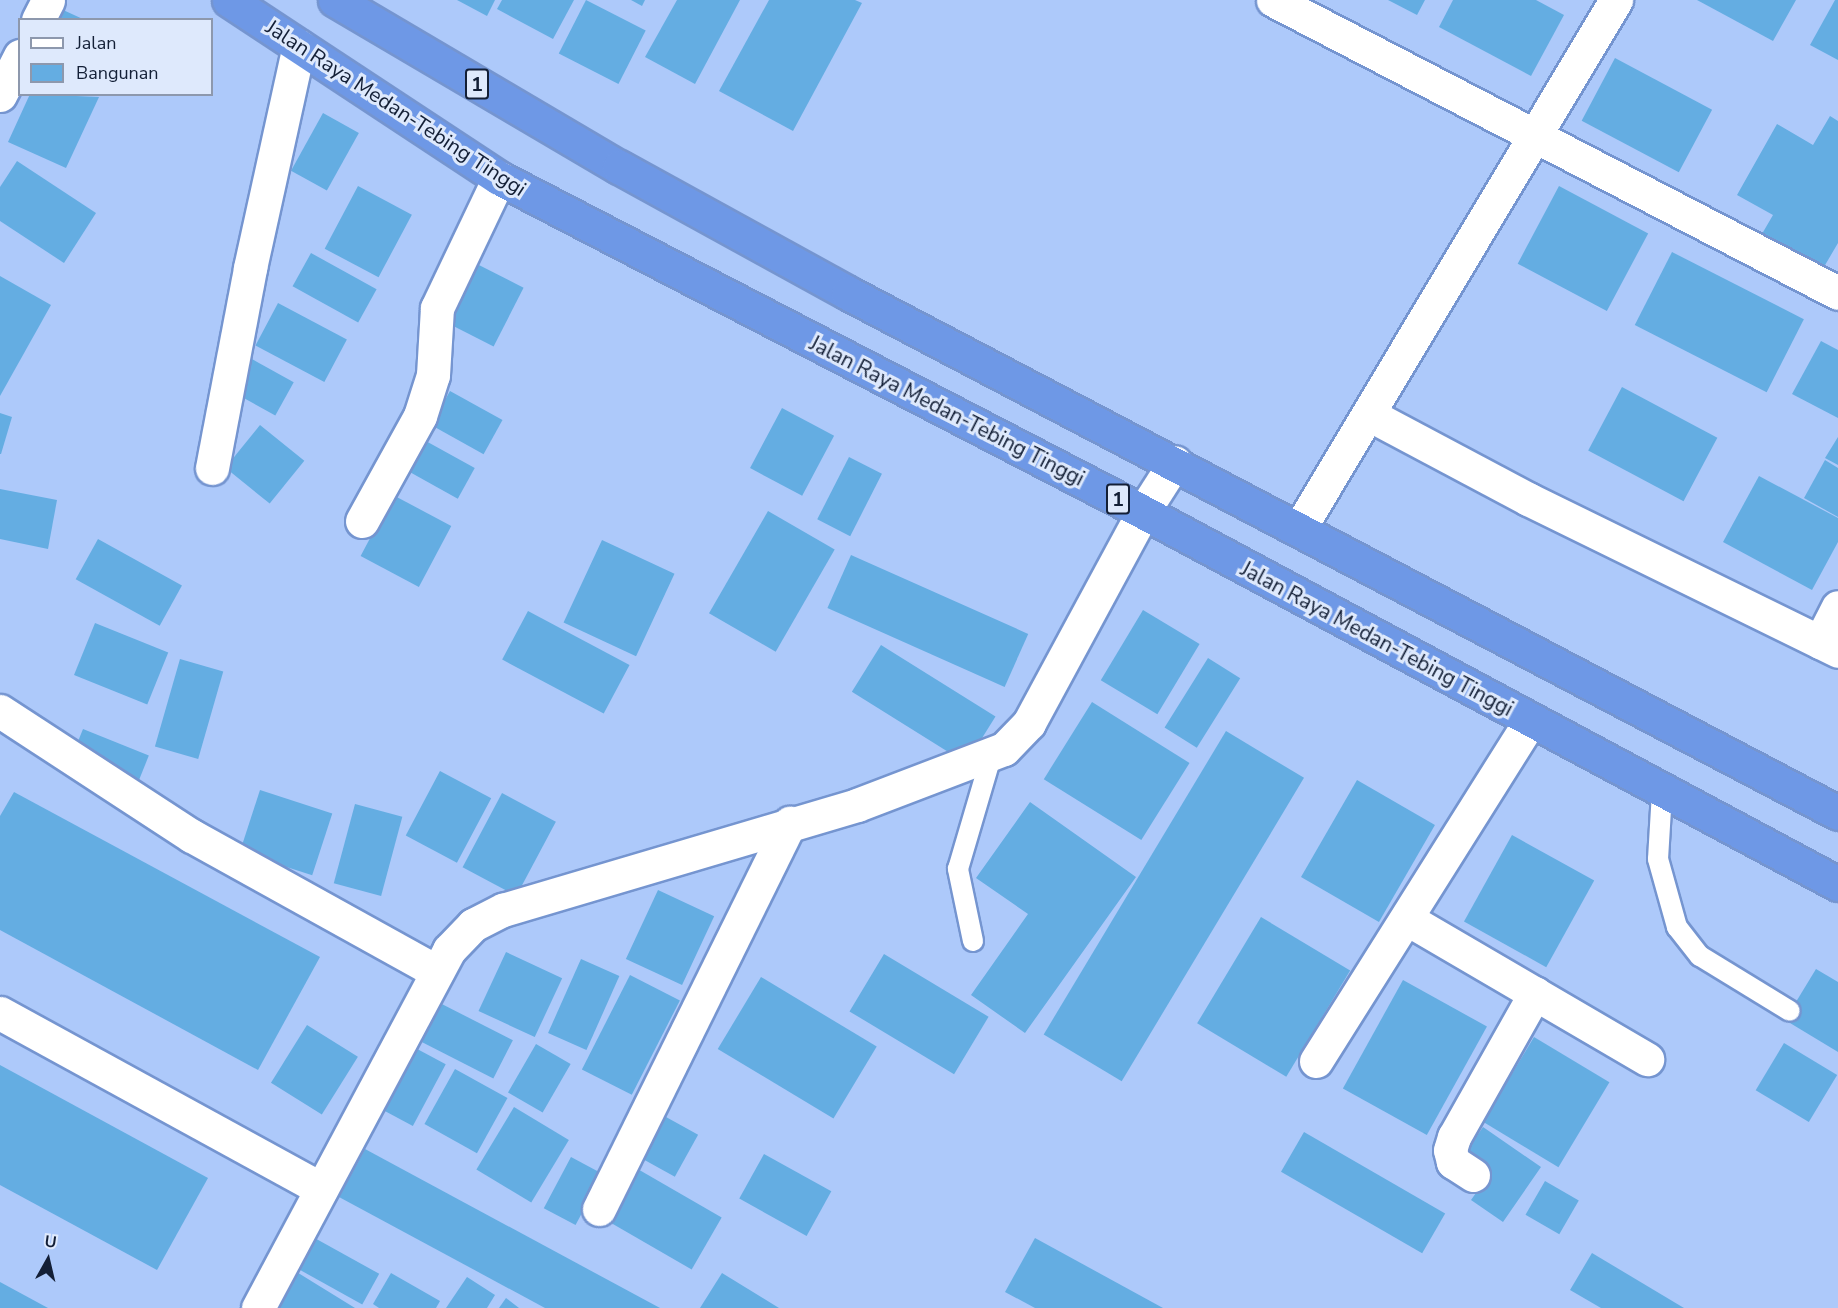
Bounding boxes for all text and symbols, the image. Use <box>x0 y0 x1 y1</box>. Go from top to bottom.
street label: Jalan Raya Medan-Tebing Tinggi <box>261 14 531 202</box>
legend <box>18 18 213 96</box>
text: Jalan <box>76 31 116 55</box>
text: Bangunan <box>76 61 159 85</box>
road number: 1 <box>465 67 489 101</box>
street label: Jalan Raya Medan-Tebing Tinggi <box>805 331 1089 491</box>
road number: 1 <box>1106 482 1130 516</box>
street label: Jalan Raya Medan-Tebing Tinggi <box>1236 556 1518 722</box>
north arrow <box>18 1230 78 1290</box>
text: U <box>43 1230 58 1254</box>

